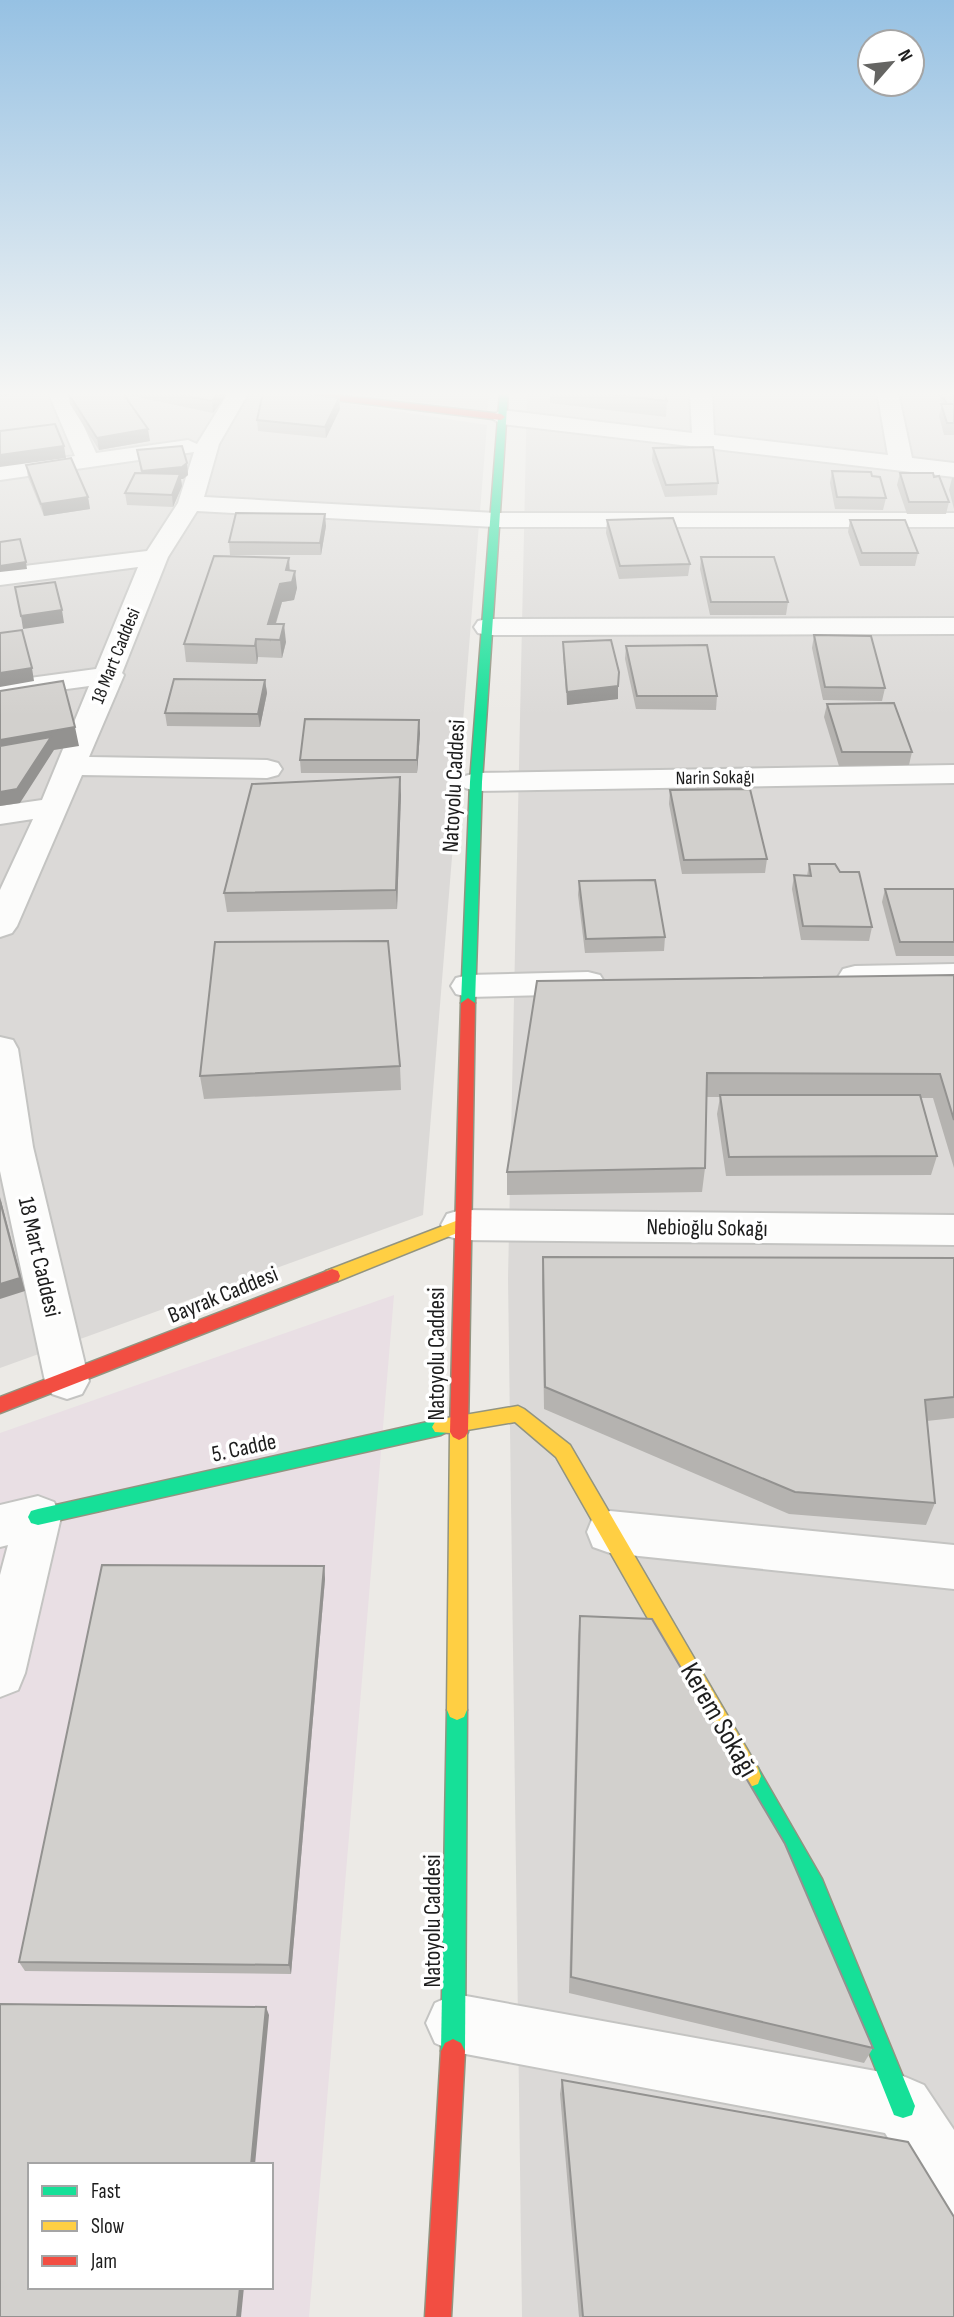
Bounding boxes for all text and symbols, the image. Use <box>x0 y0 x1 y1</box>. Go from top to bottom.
north arrow <box>856 28 926 98</box>
text: N <box>892 46 917 66</box>
street label: 18 Mart Caddesi <box>86 605 146 707</box>
street label: Natoyolu Caddesi <box>437 719 471 853</box>
street label: Narin Sokağı <box>675 766 755 790</box>
street label: 18 Mart Caddesi <box>12 1194 66 1320</box>
street label: Nebioğlu Sokağı <box>646 1213 768 1243</box>
street label: Bayrak Caddesi <box>164 1260 282 1330</box>
street label: Natoyolu Caddesi <box>423 1287 451 1421</box>
street label: 5. Cadde <box>209 1428 279 1468</box>
street label: Kerem Sokağı <box>673 1657 765 1783</box>
street label: Natoyolu Caddesi <box>419 1854 447 1988</box>
legend <box>28 2163 273 2289</box>
text: Fast <box>91 2179 121 2204</box>
text: Slow <box>91 2214 125 2239</box>
text: Jam <box>90 2249 117 2274</box>

